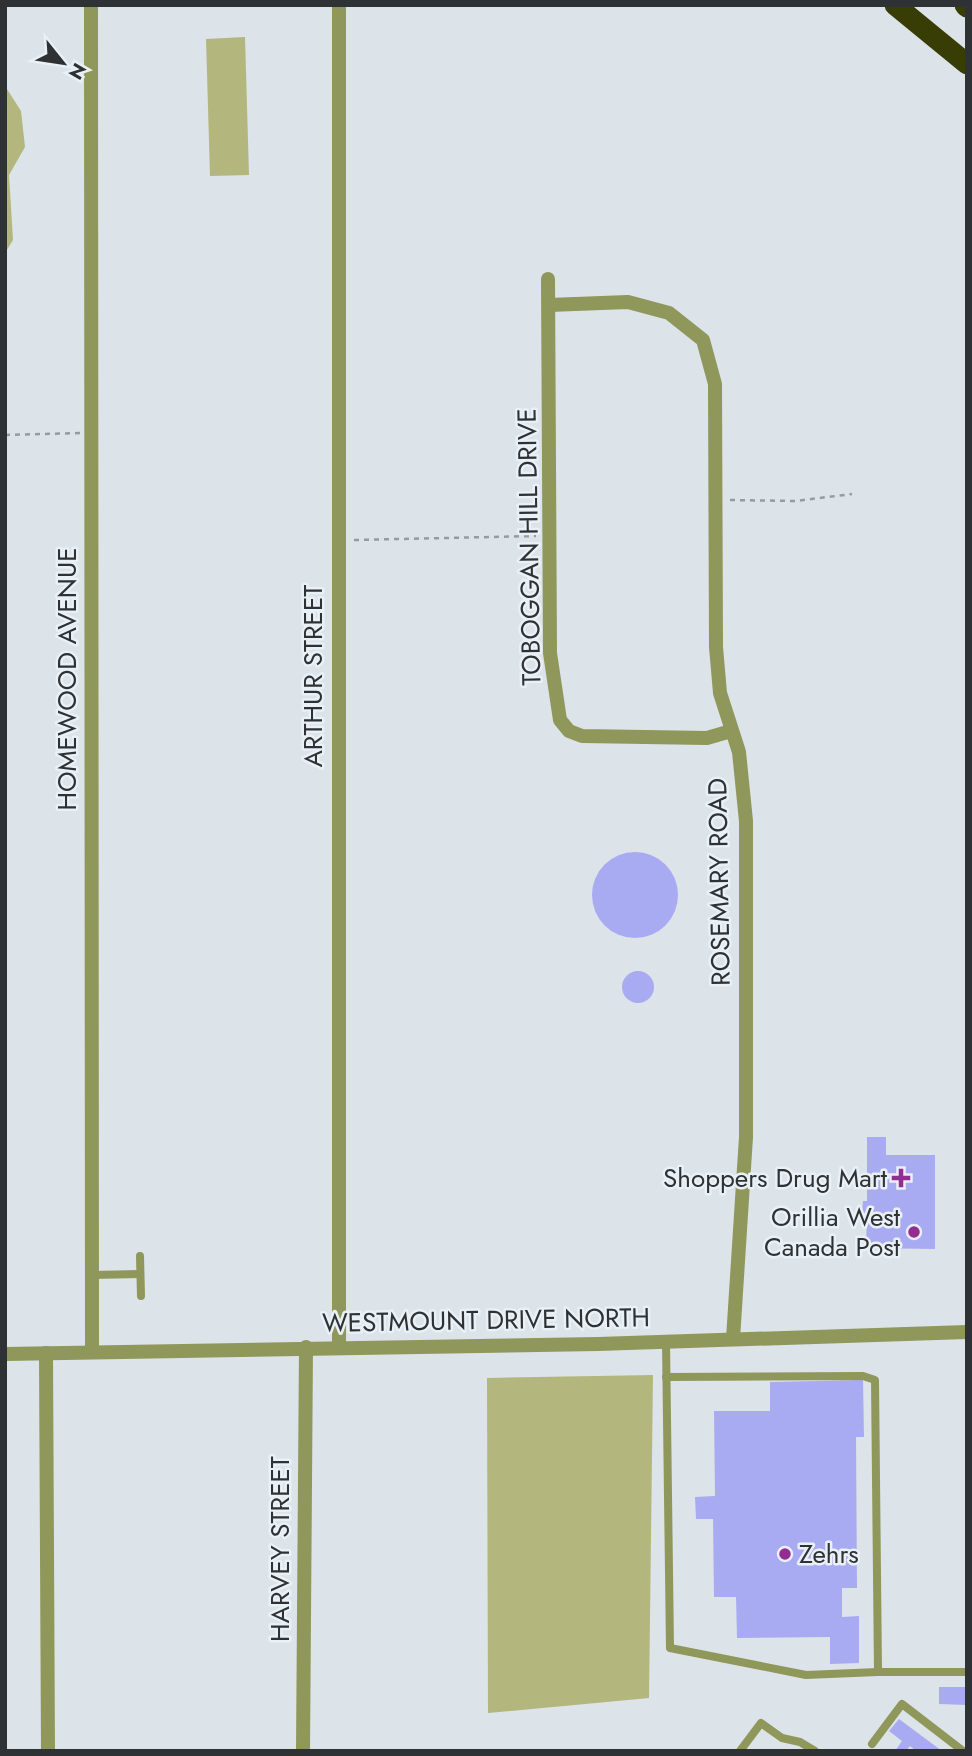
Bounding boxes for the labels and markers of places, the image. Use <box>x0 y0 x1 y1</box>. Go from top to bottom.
place label: Shoppers Drug Mart <box>663 1159 888 1197</box>
marker: Shoppers Drug Mart <box>893 1170 909 1186</box>
place label: Orillia West Canada Post <box>764 1198 901 1266</box>
marker: Orillia West Canada Post <box>906 1224 922 1240</box>
place label: Zehrs <box>799 1535 859 1573</box>
marker: Zehrs <box>777 1546 793 1562</box>

